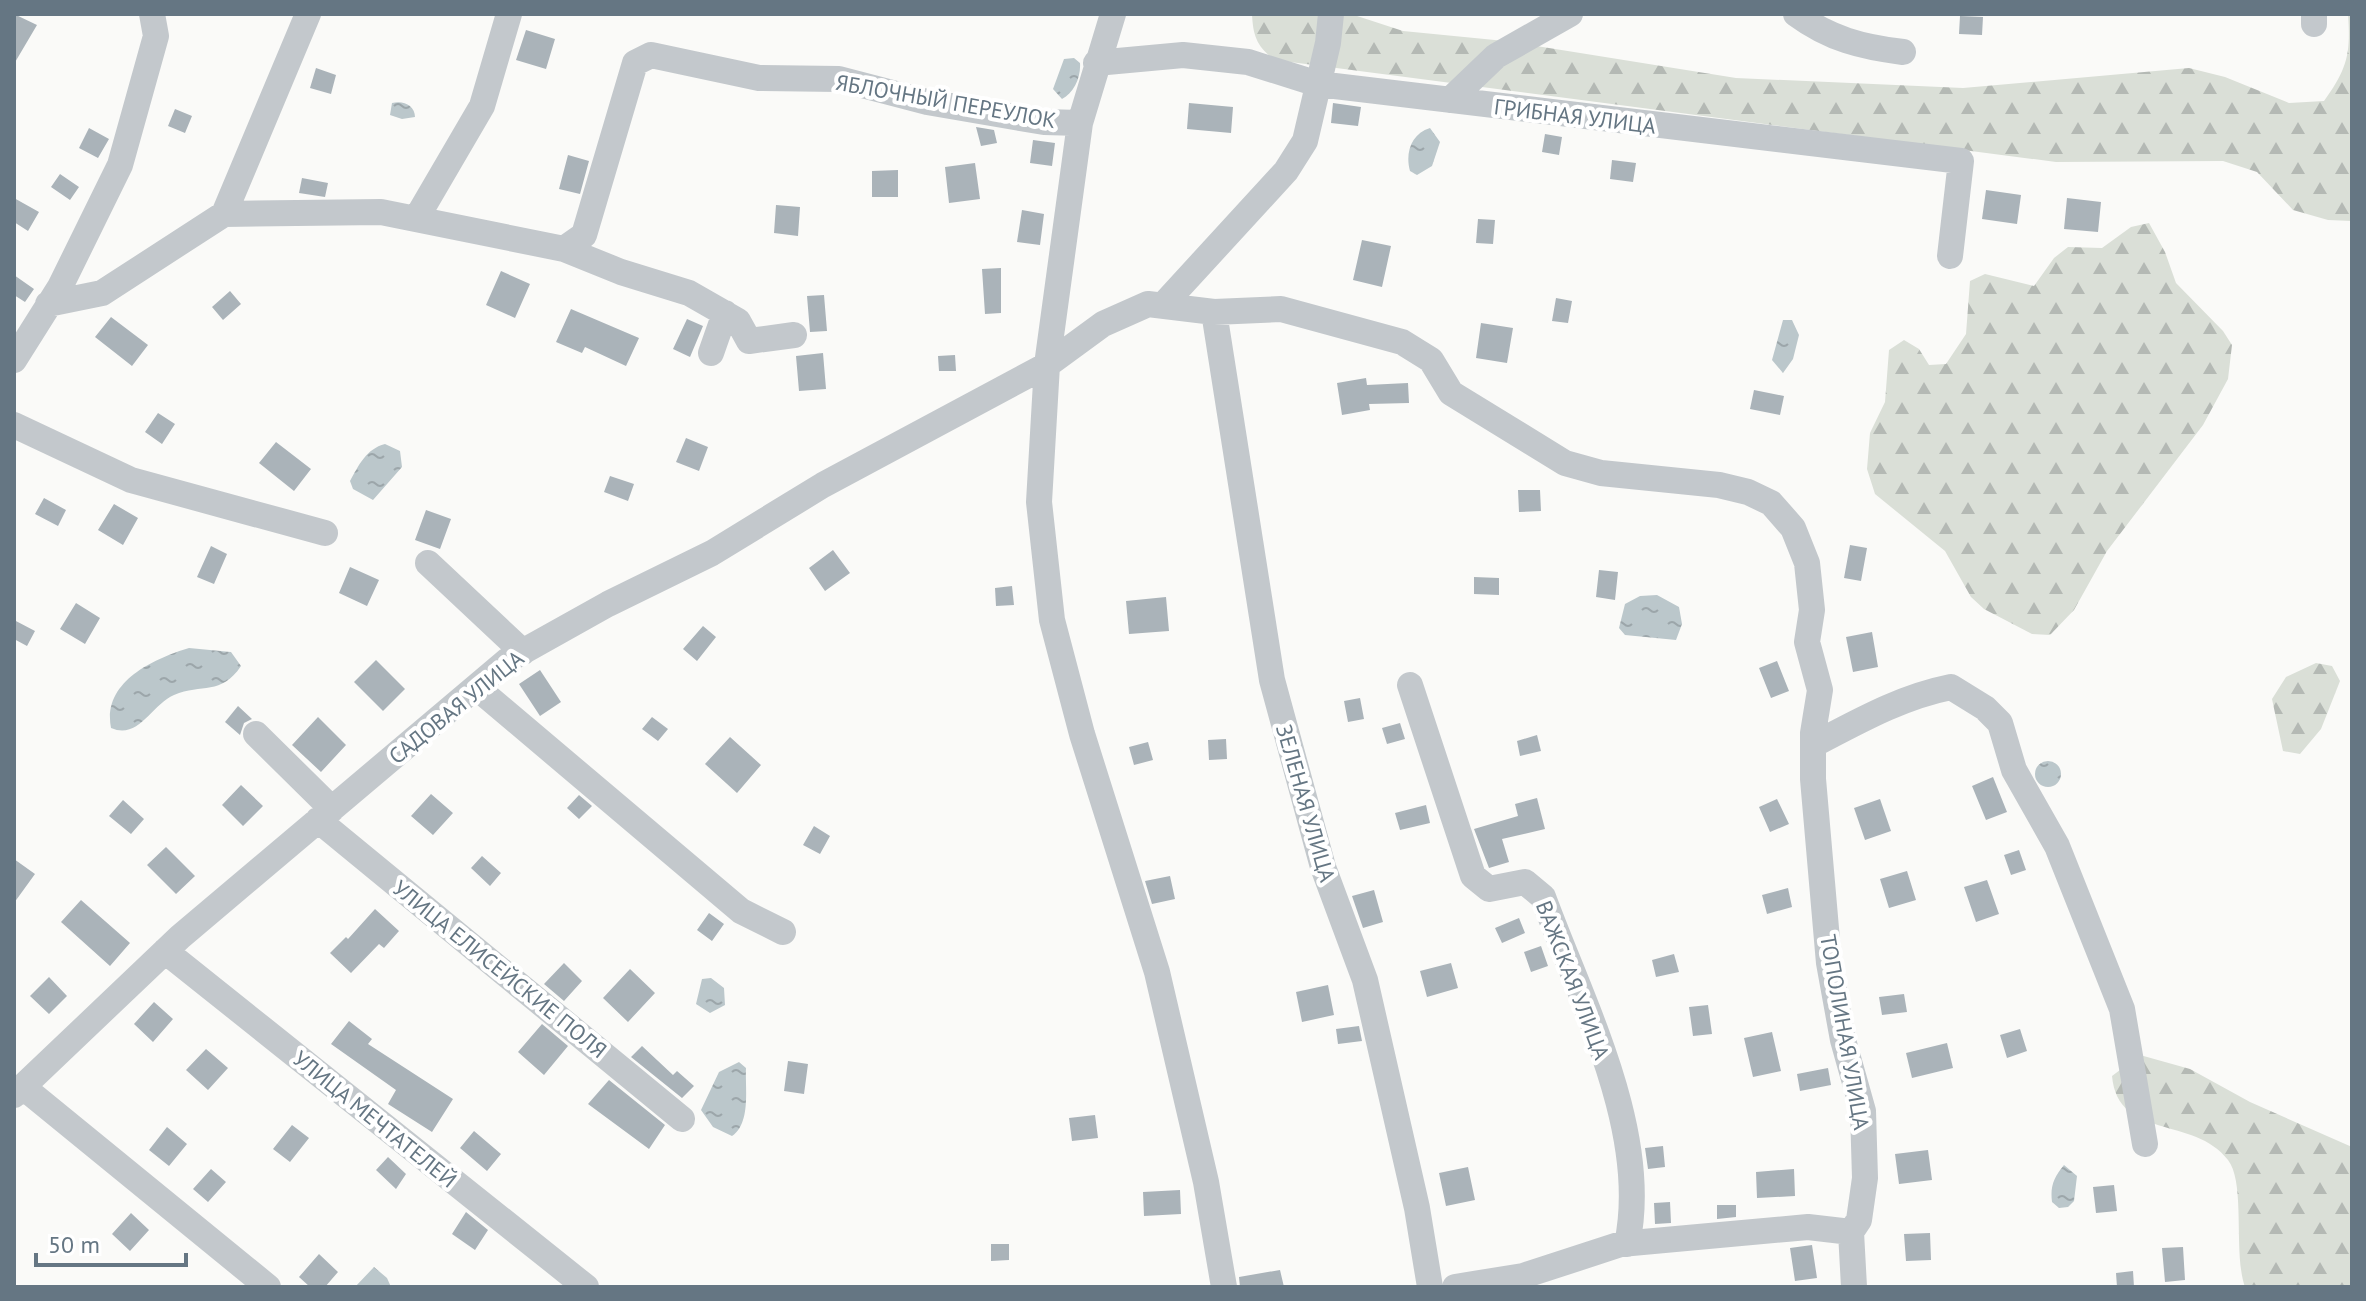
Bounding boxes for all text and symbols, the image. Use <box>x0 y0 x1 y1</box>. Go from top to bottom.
street label: ЯБЛОЧНЫЙ ПЕРЕУЛОК <box>834 68 1058 134</box>
street label: ГРИБНАЯ УЛИЦА <box>1493 92 1658 140</box>
street label: САДОВАЯ УЛИЦА <box>383 644 529 770</box>
street label: ЗЕЛЕНАЯ УЛИЦА <box>1270 721 1342 885</box>
street label: УЛИЦА ЕЛИСЕЙСКИЕ ПОЛЯ <box>387 874 613 1064</box>
street label: ВАЖСКАЯ УЛИЦА <box>1530 897 1616 1063</box>
street label: ТОПОЛИНАЯ УЛИЦА <box>1814 932 1876 1132</box>
street label: УЛИЦА МЕЧТАТЕЛЕЙ <box>288 1044 462 1194</box>
scale bar <box>36 1217 186 1267</box>
text: 50 m <box>48 1229 100 1260</box>

